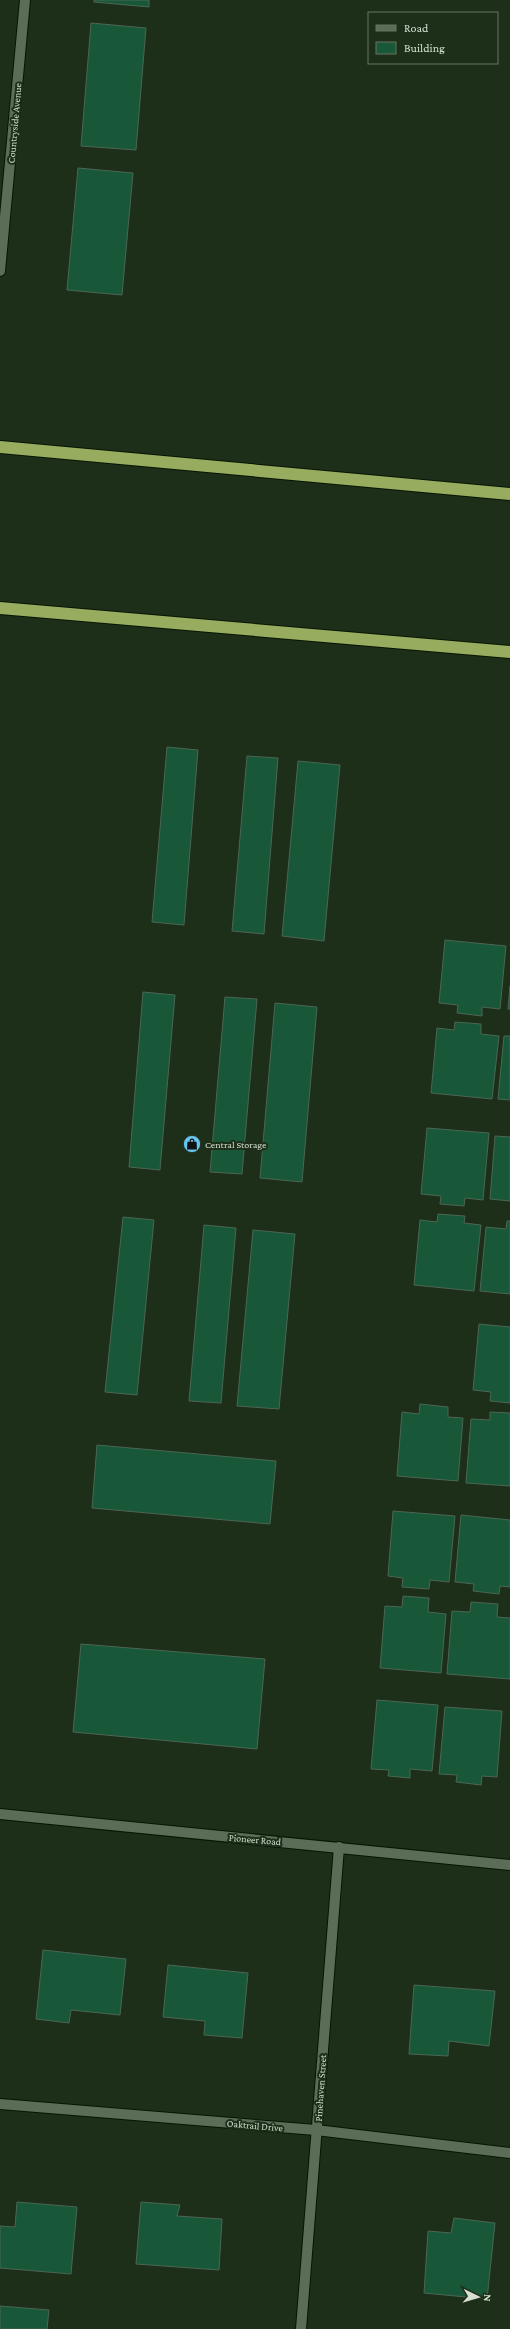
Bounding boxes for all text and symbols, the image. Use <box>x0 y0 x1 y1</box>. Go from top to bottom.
legend <box>368 12 498 64</box>
text: Road <box>404 21 429 35</box>
text: Building <box>404 41 445 55</box>
street label: Countryside Avenue <box>6 82 24 164</box>
shop icon: Central Storage <box>182 1134 202 1154</box>
place label: Central Storage <box>205 1139 267 1150</box>
street label: Pioneer Road <box>228 1832 282 1847</box>
street label: Pinehaven Street <box>313 2054 328 2122</box>
street label: Oaktrail Drive <box>226 2118 284 2133</box>
north arrow <box>458 2277 498 2317</box>
text: N <box>482 2294 494 2303</box>

